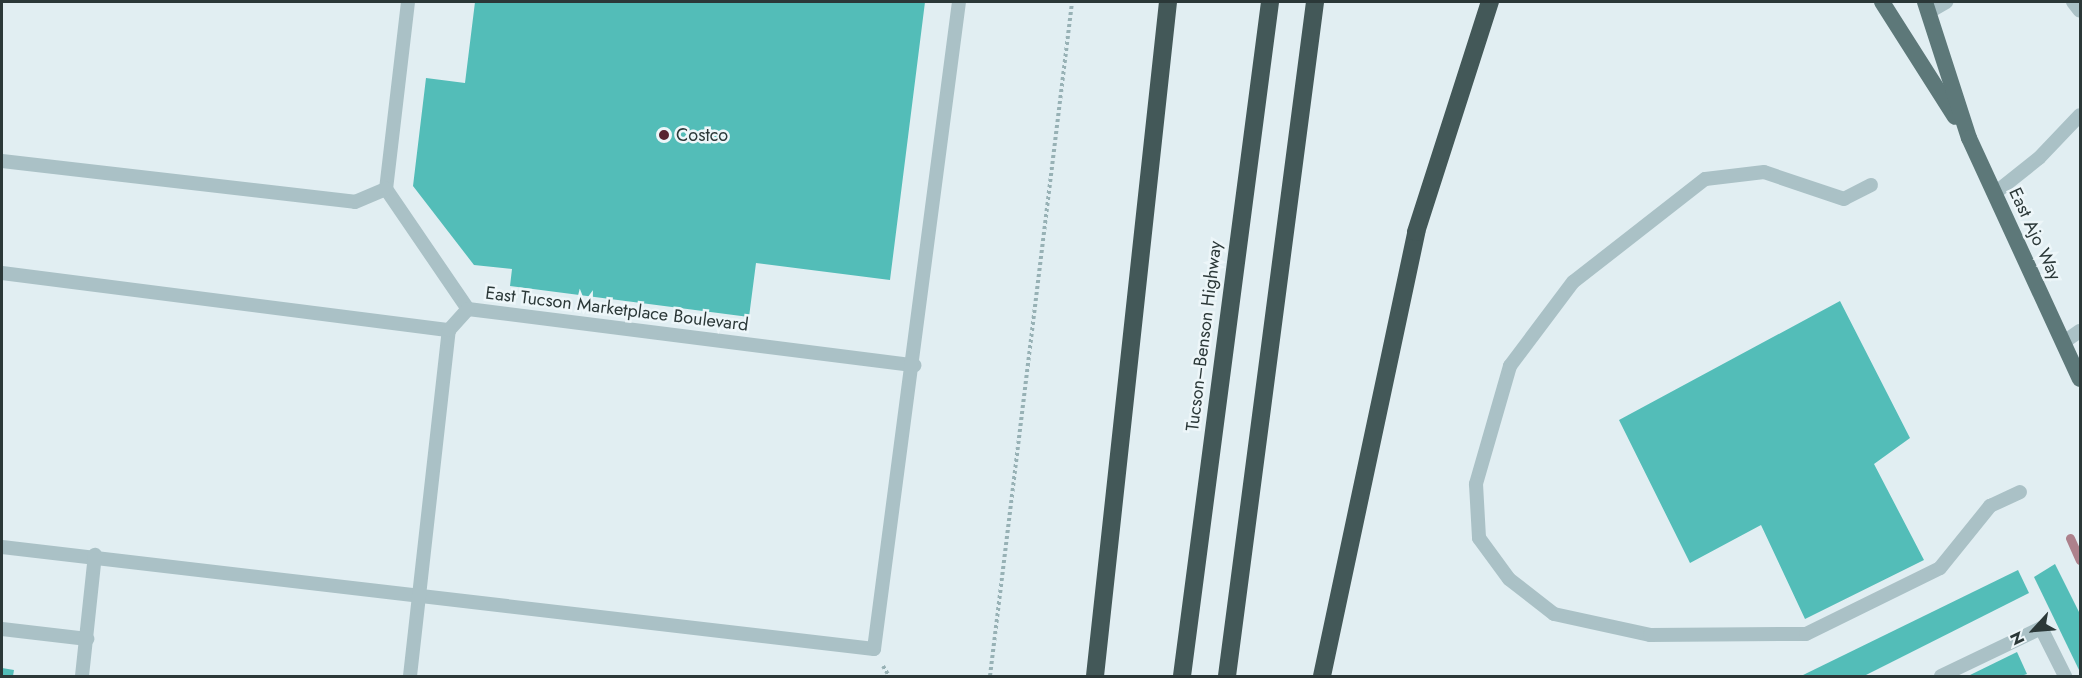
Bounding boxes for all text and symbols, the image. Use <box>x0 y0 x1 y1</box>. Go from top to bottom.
place label: Costco <box>676 124 728 146</box>
marker: Costco <box>657 128 671 142</box>
street label: East Ajo Way <box>2004 184 2066 284</box>
street label: Tucson–Benson Highway <box>1182 240 1226 432</box>
street label: East Tucson Marketplace Boulevard <box>484 282 750 336</box>
north arrow <box>2004 600 2064 660</box>
text: N <box>2004 627 2030 649</box>

